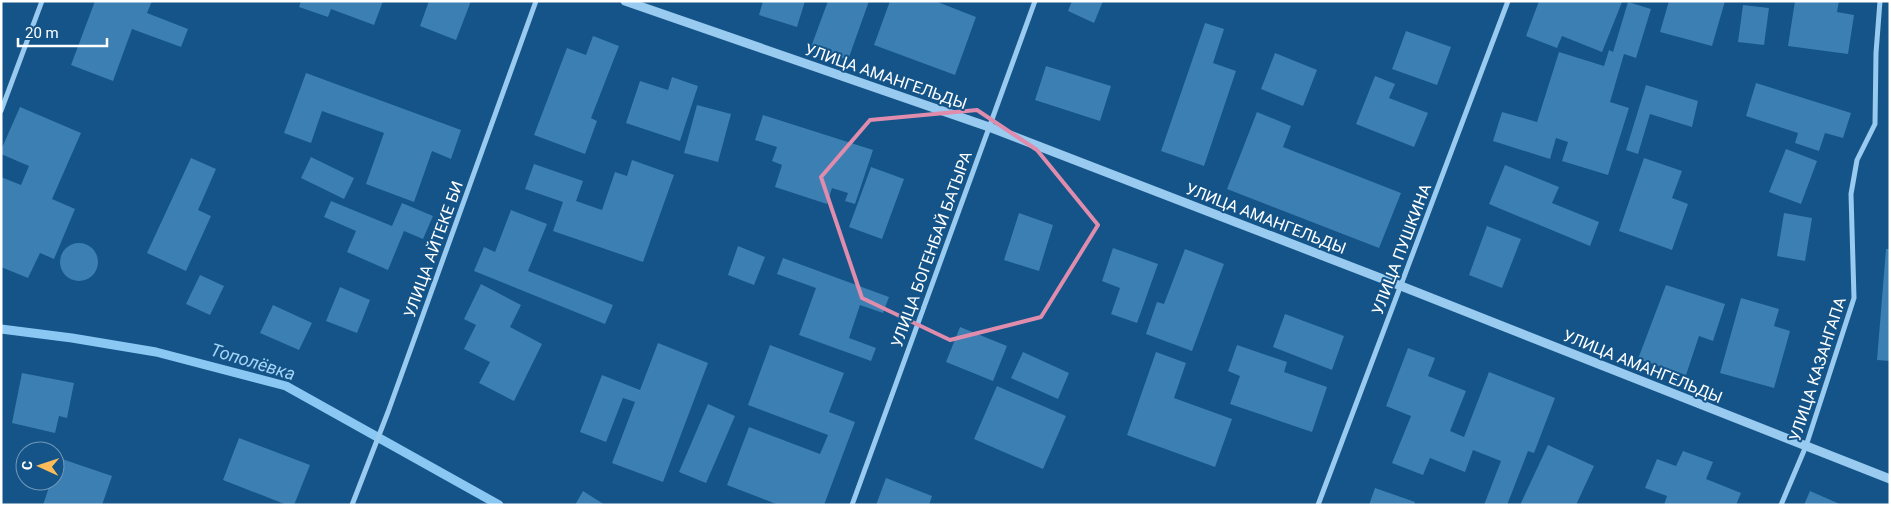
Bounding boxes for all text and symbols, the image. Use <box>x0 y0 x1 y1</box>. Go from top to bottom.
scale bar <box>18 15 106 47</box>
text: 20 m <box>25 24 59 42</box>
street label: УЛИЦА АМАНГЕЛЬДЫ <box>802 40 969 113</box>
street label: УЛИЦА БОГЕНБАЙ БАТЫРА <box>887 148 976 350</box>
street label: УЛИЦА АЙТЕКЕ БИ <box>400 178 467 320</box>
street label: УЛИЦА АМАНГЕЛЬДЫ <box>1183 179 1349 258</box>
street label: УЛИЦА ПУШКИНА <box>1368 180 1435 317</box>
street label: УЛИЦА КАЗАНГАПА <box>1785 294 1850 444</box>
street label: УЛИЦА АМАНГЕЛЬДЫ <box>1560 326 1725 407</box>
water label: Тополёвка <box>208 339 298 384</box>
north arrow <box>15 441 65 491</box>
text: С <box>19 460 35 470</box>

